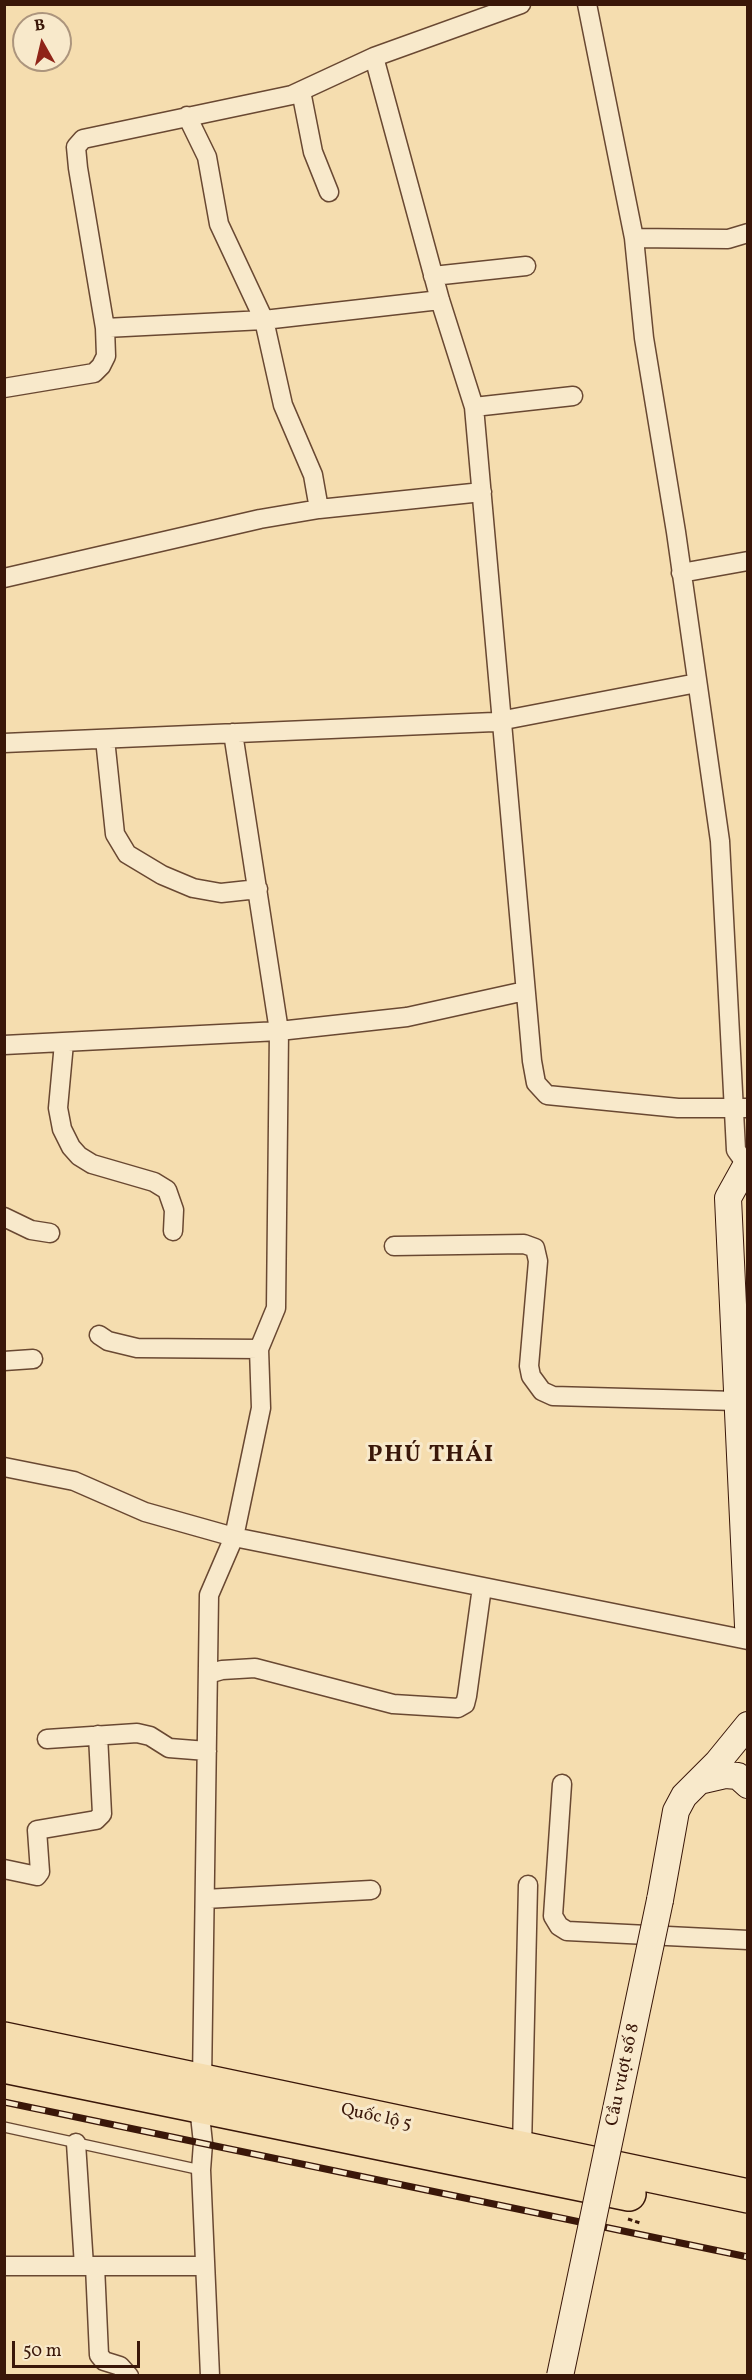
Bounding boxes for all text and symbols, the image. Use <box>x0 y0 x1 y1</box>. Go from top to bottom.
north arrow <box>12 12 72 72</box>
text: B <box>33 15 47 38</box>
district label: PHÚ THÁI <box>367 1443 495 1471</box>
street label: Cầu vượt số 8 <box>603 2022 645 2128</box>
street label: Quốc lộ 5 <box>339 2100 413 2136</box>
scale bar <box>15 2329 142 2367</box>
text: 50 m <box>23 2339 62 2364</box>

